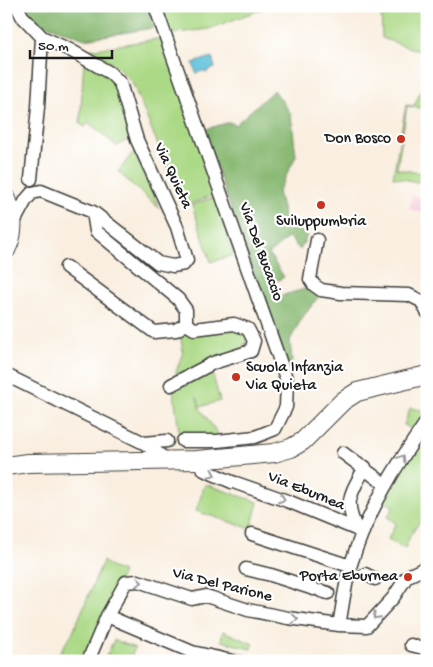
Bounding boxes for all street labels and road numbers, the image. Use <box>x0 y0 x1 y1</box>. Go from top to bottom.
street label: Via Quieta <box>148 139 196 213</box>
street label: Via Del Bucaccio <box>233 199 287 304</box>
street label: Via Eburnea <box>264 468 348 516</box>
street label: Via Del Parione <box>169 564 275 608</box>

